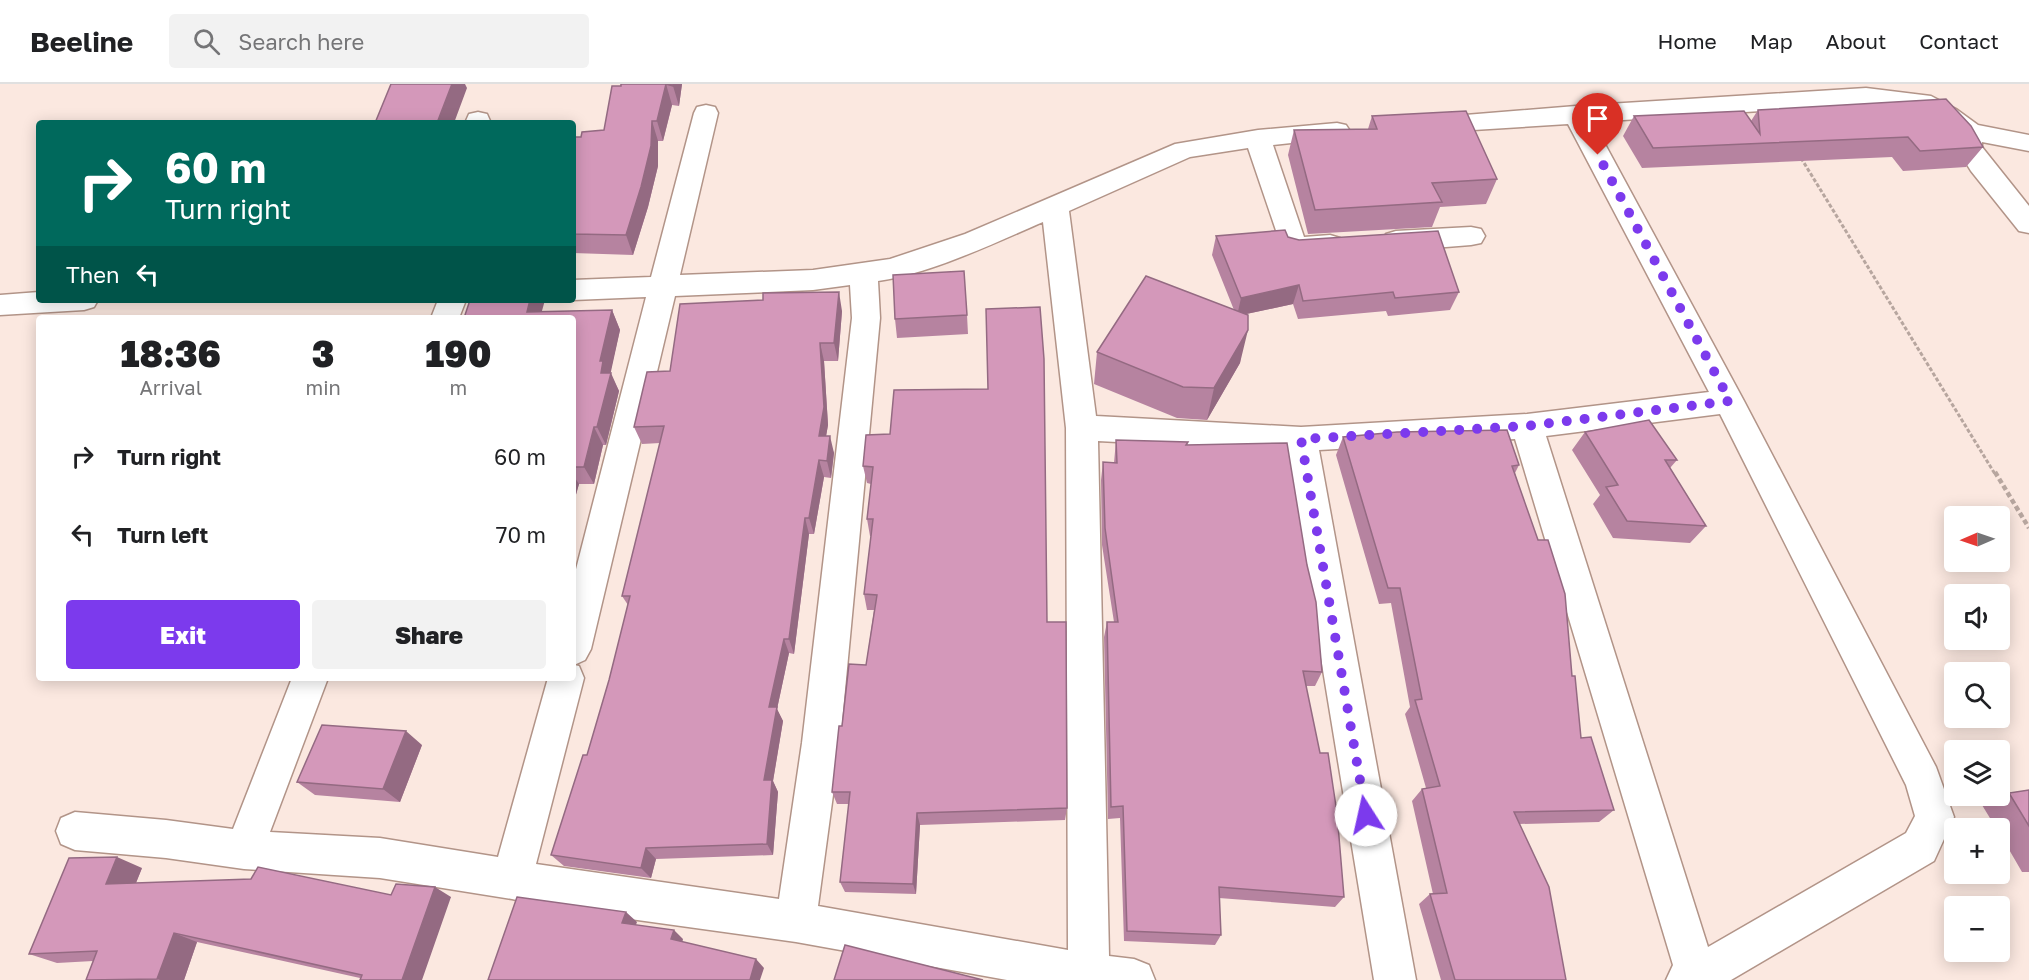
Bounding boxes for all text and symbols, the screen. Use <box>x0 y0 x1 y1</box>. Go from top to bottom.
search box <box>169 14 589 68</box>
text: Beeline <box>30 25 133 58</box>
icon: search <box>190 25 223 58</box>
text: Search here <box>238 28 364 55</box>
text: Home <box>1657 28 1717 54</box>
text: Map <box>1750 28 1793 54</box>
text: About <box>1826 28 1886 54</box>
text: Contact <box>1919 28 1999 54</box>
pin <box>1572 93 1623 155</box>
icon: arrive <box>1581 102 1614 135</box>
text: 60 m <box>165 142 266 192</box>
icon: right <box>66 144 144 222</box>
text: Turn right <box>165 193 291 225</box>
icon: left <box>131 258 164 291</box>
text: Then <box>66 261 119 288</box>
text: 18:36 <box>120 332 221 375</box>
text: 3 <box>312 332 335 375</box>
text: 190 <box>425 332 492 375</box>
text: Arrival <box>139 375 202 399</box>
text: min <box>306 375 341 399</box>
text: m <box>450 375 467 399</box>
icon: right <box>66 440 99 473</box>
text: Turn right <box>117 443 221 470</box>
text: 60 m <box>494 443 546 470</box>
north arrow <box>1944 506 2010 572</box>
map controls <box>1944 506 2010 962</box>
icon: left <box>66 518 99 551</box>
text: Turn left <box>117 521 208 548</box>
text: 70 m <box>496 521 546 548</box>
button: sound <box>1944 584 2010 650</box>
button: Exit <box>66 600 300 669</box>
button: Share <box>312 600 546 669</box>
button: search <box>1944 662 2010 728</box>
button: layers <box>1944 740 2010 806</box>
position arrow <box>1334 783 1398 847</box>
button: + <box>1944 818 2010 884</box>
button: − <box>1944 896 2010 962</box>

